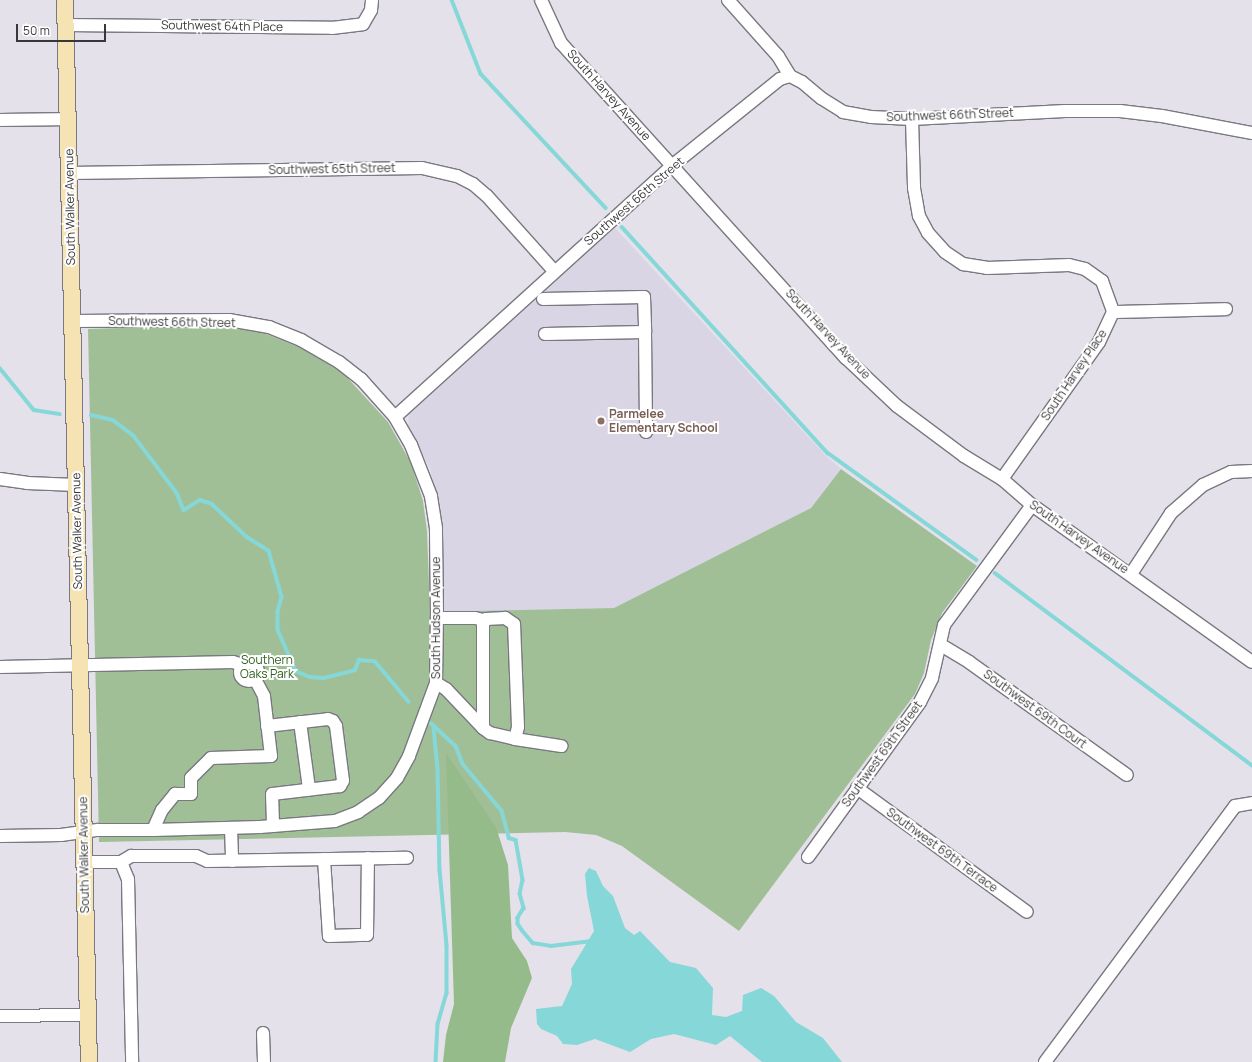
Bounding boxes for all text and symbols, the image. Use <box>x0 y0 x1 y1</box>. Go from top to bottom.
scale bar <box>18 16 108 42</box>
street label: Southwest 64th Place <box>161 18 283 34</box>
text: 50 m <box>23 22 50 39</box>
street label: South Harvey Avenue <box>564 46 654 144</box>
street label: Southwest 66th Street <box>886 106 1014 124</box>
street label: South Walker Avenue <box>62 149 78 265</box>
street label: Southwest 66th Street <box>581 154 687 248</box>
street label: Southwest 65th Street <box>268 161 396 177</box>
street label: South Harvey Avenue <box>783 286 873 382</box>
street label: Southwest 66th Street <box>108 314 236 330</box>
street label: South Harvey Place <box>1038 327 1110 423</box>
place label: Parmelee Elementary School <box>609 407 718 435</box>
marker: Parmelee Elementary School <box>596 416 606 426</box>
street label: South Walker Avenue <box>69 473 85 589</box>
street label: South Harvey Avenue <box>1027 497 1131 577</box>
street label: South Hudson Avenue <box>429 557 443 679</box>
park label: Southern Oaks Park <box>240 653 294 681</box>
street label: Southwest 69th Court <box>981 667 1089 751</box>
street label: Southwest 69th Street <box>839 698 925 810</box>
street label: South Walker Avenue <box>76 797 92 913</box>
street label: Southwest 69th Terrace <box>884 805 1000 895</box>

